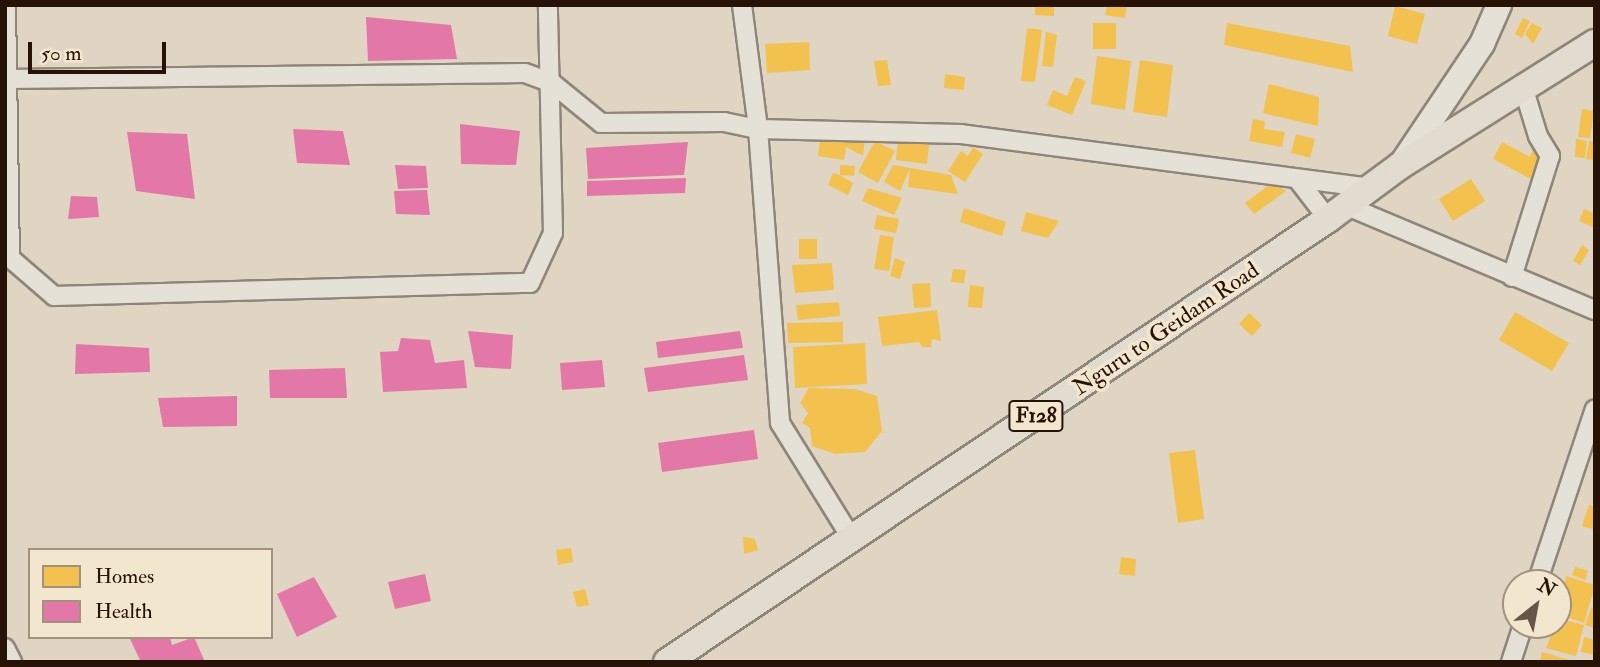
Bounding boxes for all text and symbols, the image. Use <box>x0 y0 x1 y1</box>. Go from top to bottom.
scale bar <box>32 28 170 72</box>
text: 50 m <box>41 40 82 67</box>
street label: Nguru to Geidam Road <box>1068 256 1264 402</box>
road number: F128 <box>1008 398 1064 434</box>
legend <box>28 548 273 639</box>
text: Homes <box>95 563 154 590</box>
north arrow <box>1502 569 1572 639</box>
text: N <box>1533 573 1560 602</box>
text: Health <box>95 598 152 625</box>

